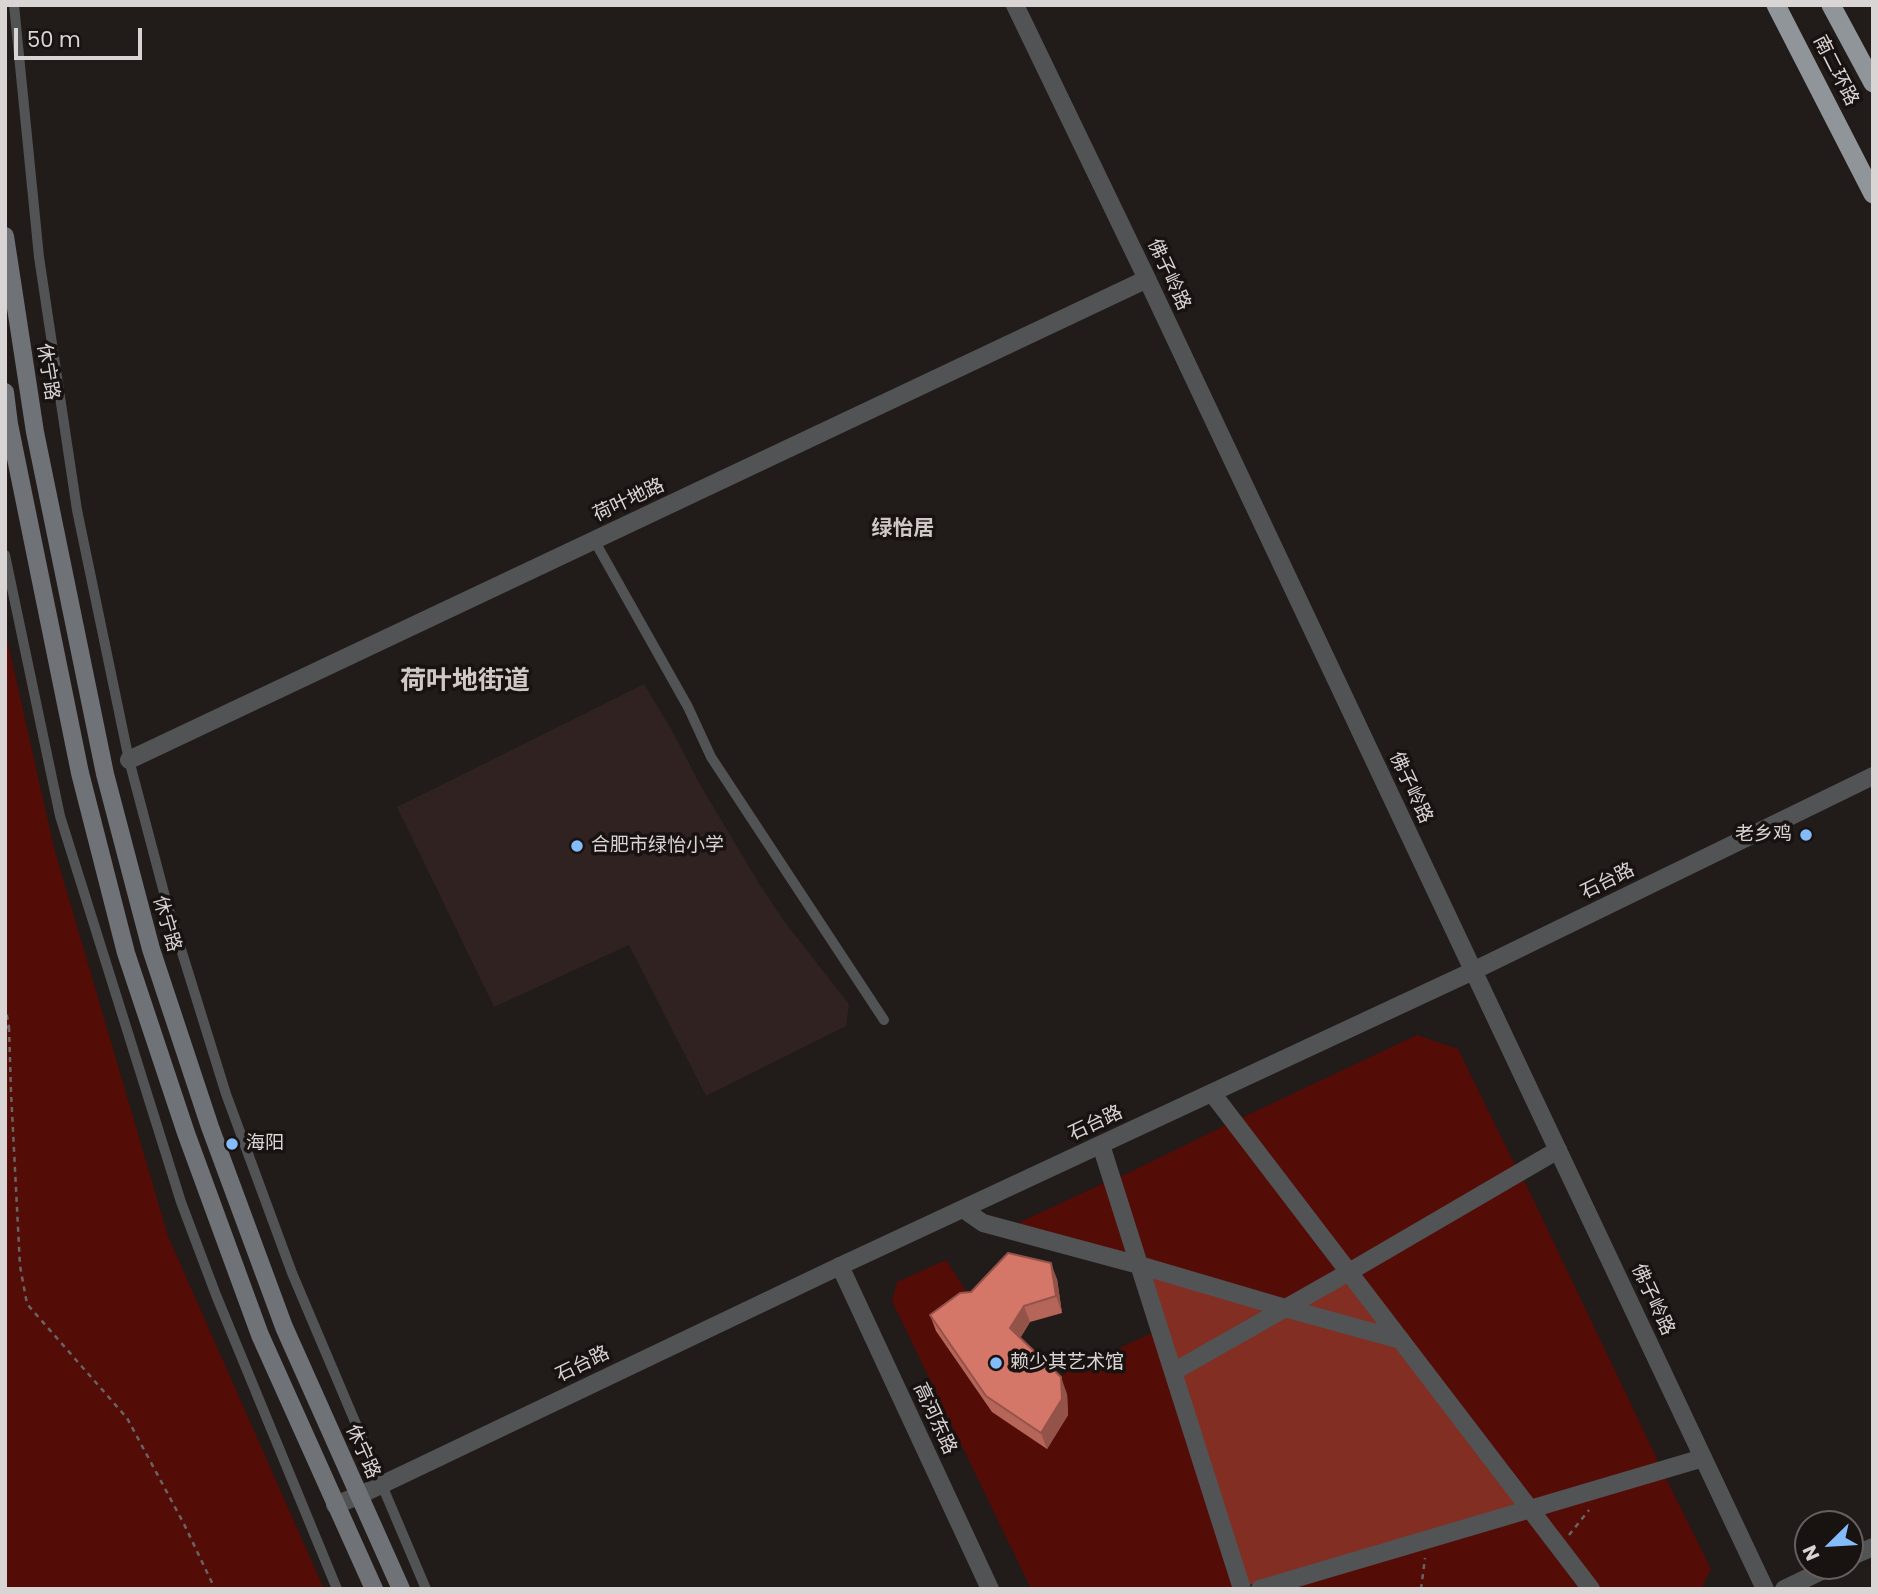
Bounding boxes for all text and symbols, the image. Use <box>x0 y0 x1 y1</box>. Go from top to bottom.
scale bar <box>18 14 145 58</box>
text: 50 m <box>27 25 81 54</box>
street label: 南二环路 <box>1808 32 1862 110</box>
street label: 佛子岭路 <box>1142 236 1194 314</box>
street label: 休宁路 <box>31 342 63 402</box>
street label: 荷叶地路 <box>590 475 668 527</box>
district label: 绿怡居 <box>872 517 934 543</box>
district label: 荷叶地街道 <box>400 666 530 698</box>
street label: 佛子岭路 <box>1384 749 1436 827</box>
place label: 老乡鸡 <box>1735 824 1792 846</box>
marker: 老乡鸡 <box>1798 827 1814 843</box>
place label: 合肥市绿怡小学 <box>591 835 724 857</box>
marker: 合肥市绿怡小学 <box>569 838 585 854</box>
street label: 石台路 <box>1577 859 1639 905</box>
street label: 休宁路 <box>147 893 185 955</box>
street label: 石台路 <box>1065 1102 1127 1146</box>
place label: 海阳 <box>246 1133 284 1155</box>
marker: 海阳 <box>224 1136 240 1152</box>
street label: 佛子岭路 <box>1626 1261 1678 1339</box>
street label: 石台路 <box>552 1342 614 1388</box>
place label: 赖少其艺术馆 <box>1010 1352 1124 1374</box>
marker: 赖少其艺术馆 <box>988 1355 1004 1371</box>
street label: 高河东路 <box>908 1380 960 1458</box>
street label: 休宁路 <box>340 1421 384 1483</box>
north arrow <box>1794 1510 1864 1580</box>
text: N <box>1796 1541 1826 1565</box>

